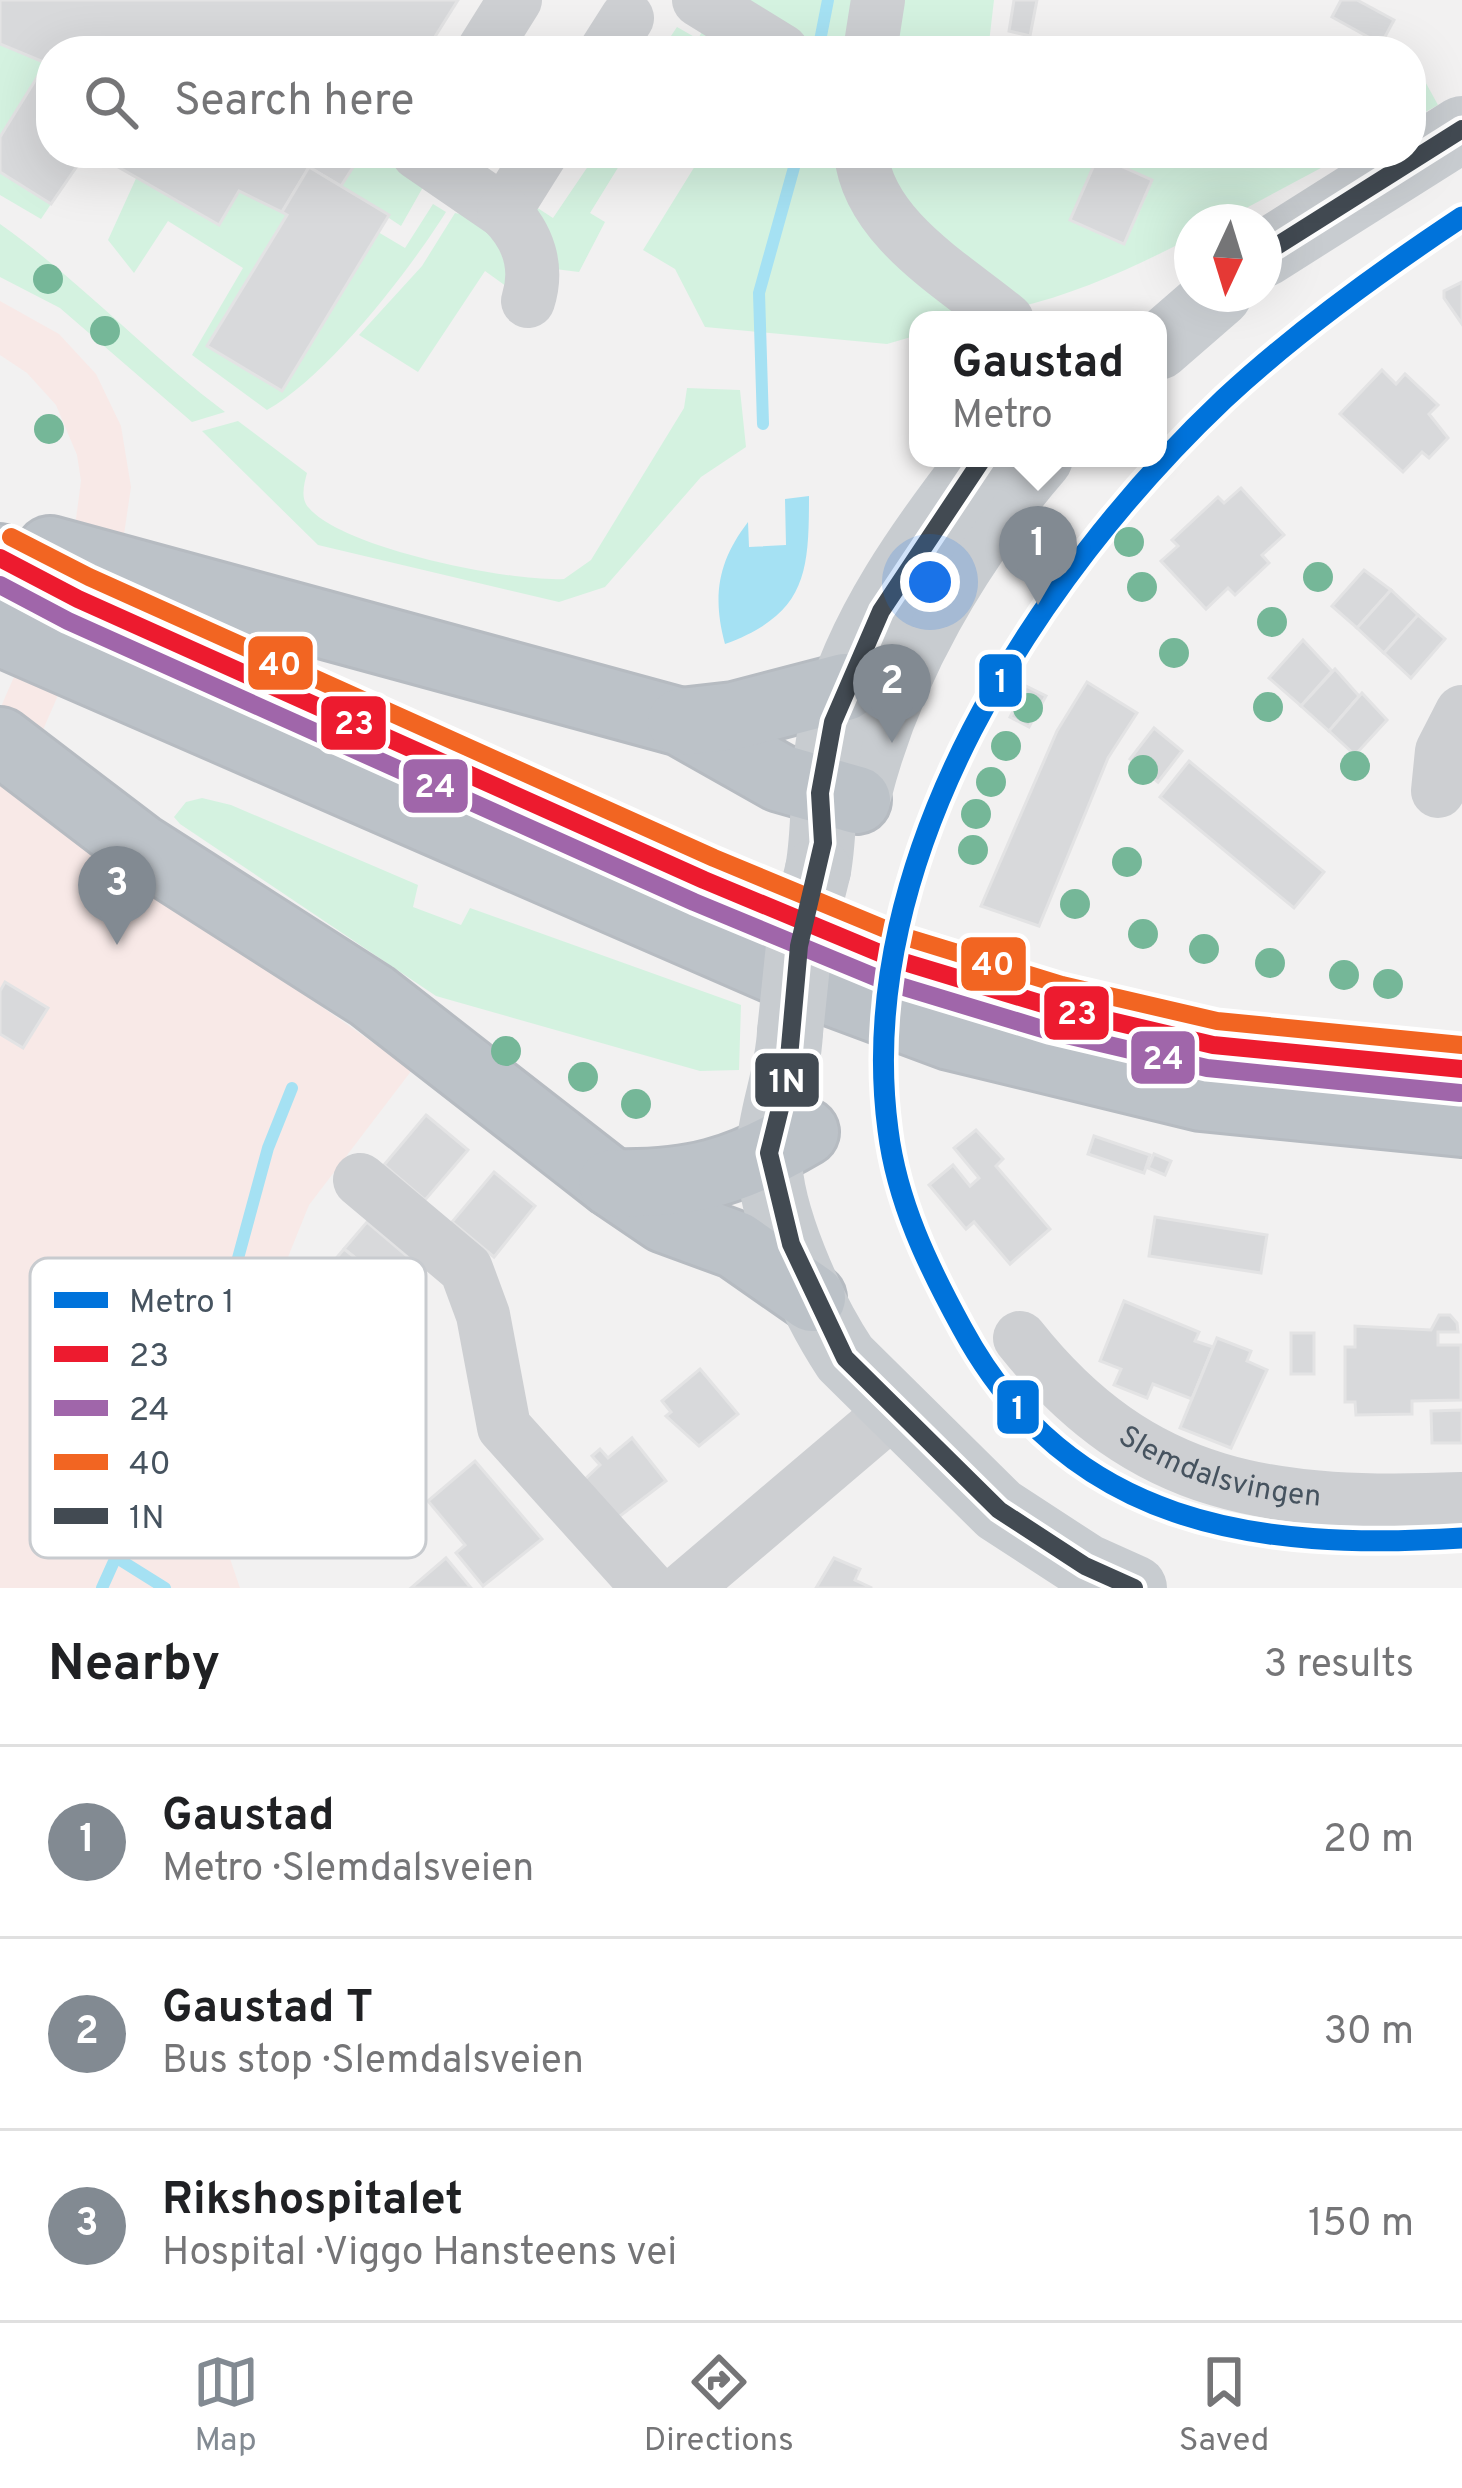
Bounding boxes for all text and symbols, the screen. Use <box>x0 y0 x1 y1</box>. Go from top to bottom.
search box <box>36 36 1426 168</box>
icon: search <box>78 69 144 135</box>
text: Search here <box>174 74 414 131</box>
north arrow <box>1174 204 1282 312</box>
popup <box>909 311 1167 467</box>
text: Gaustad <box>952 336 1124 393</box>
text: Metro <box>952 393 1053 442</box>
pin: 1 <box>999 506 1077 605</box>
your location <box>900 552 960 612</box>
line badge: 40 <box>246 634 315 692</box>
pin: 2 <box>853 644 931 743</box>
text: 40 <box>259 646 301 688</box>
line badge: 1 <box>977 652 1024 709</box>
text: 1 <box>994 663 1008 705</box>
line badge: 23 <box>319 694 388 752</box>
text: 23 <box>334 705 374 747</box>
line badge: 24 <box>401 757 470 815</box>
text: 24 <box>414 768 456 810</box>
pin: 3 <box>78 846 156 945</box>
line badge: 40 <box>959 935 1028 993</box>
text: 40 <box>972 946 1014 988</box>
line badge: 23 <box>1042 984 1111 1042</box>
text: 23 <box>1057 995 1097 1037</box>
line badge: 24 <box>1129 1029 1197 1086</box>
text: 24 <box>1142 1040 1184 1082</box>
line badge: 1N <box>753 1051 821 1109</box>
text: 1N <box>769 1063 805 1105</box>
legend <box>30 1258 426 1558</box>
text: Metro 1 <box>129 1283 235 1325</box>
text: 23 <box>129 1337 169 1379</box>
line badge: 1 <box>995 1378 1041 1436</box>
text: 1 <box>1011 1390 1025 1432</box>
text: 24 <box>129 1391 169 1433</box>
street label: Slemdalsvingen <box>1111 1418 1323 1516</box>
text: 40 <box>129 1445 171 1487</box>
text: 1N <box>129 1499 165 1541</box>
text: Nearby <box>48 1634 220 1699</box>
text: 3 results <box>1264 1642 1414 1691</box>
text: Gaustad <box>162 1789 335 1846</box>
text: 1 <box>79 1817 95 1866</box>
text: 20 m <box>1323 1817 1414 1866</box>
text: Metro · Slemdalsveien <box>162 1846 534 1895</box>
text: Gaustad T <box>162 1981 373 2038</box>
text: 2 <box>75 2009 99 2058</box>
text: 30 m <box>1324 2009 1414 2058</box>
text: Bus stop · Slemdalsveien <box>162 2038 584 2087</box>
text: Rikshospitalet <box>162 2173 463 2230</box>
text: 3 <box>75 2201 99 2250</box>
text: 150 m <box>1308 2201 1414 2250</box>
text: Hospital · Viggo Hansteens vei <box>162 2230 677 2279</box>
tab: Map <box>193 2349 259 2463</box>
tab: Directions <box>644 2349 794 2463</box>
tab: Saved <box>1179 2349 1269 2463</box>

